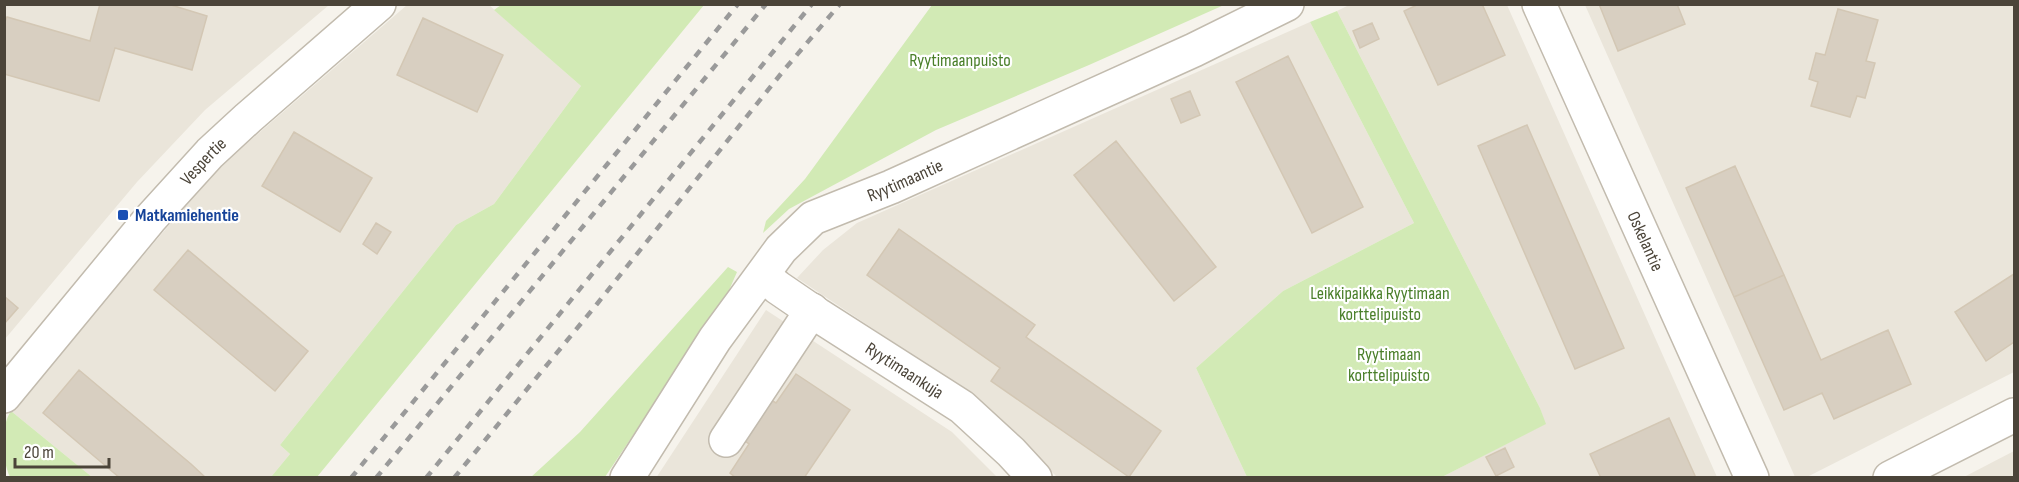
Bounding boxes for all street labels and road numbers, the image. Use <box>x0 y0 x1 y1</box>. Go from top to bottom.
street label: Vespertie <box>176 133 230 189</box>
street label: Ryytimaantie <box>864 155 946 206</box>
street label: Oskelantie <box>1623 208 1668 274</box>
street label: Ryytimaankuja <box>861 338 948 403</box>

